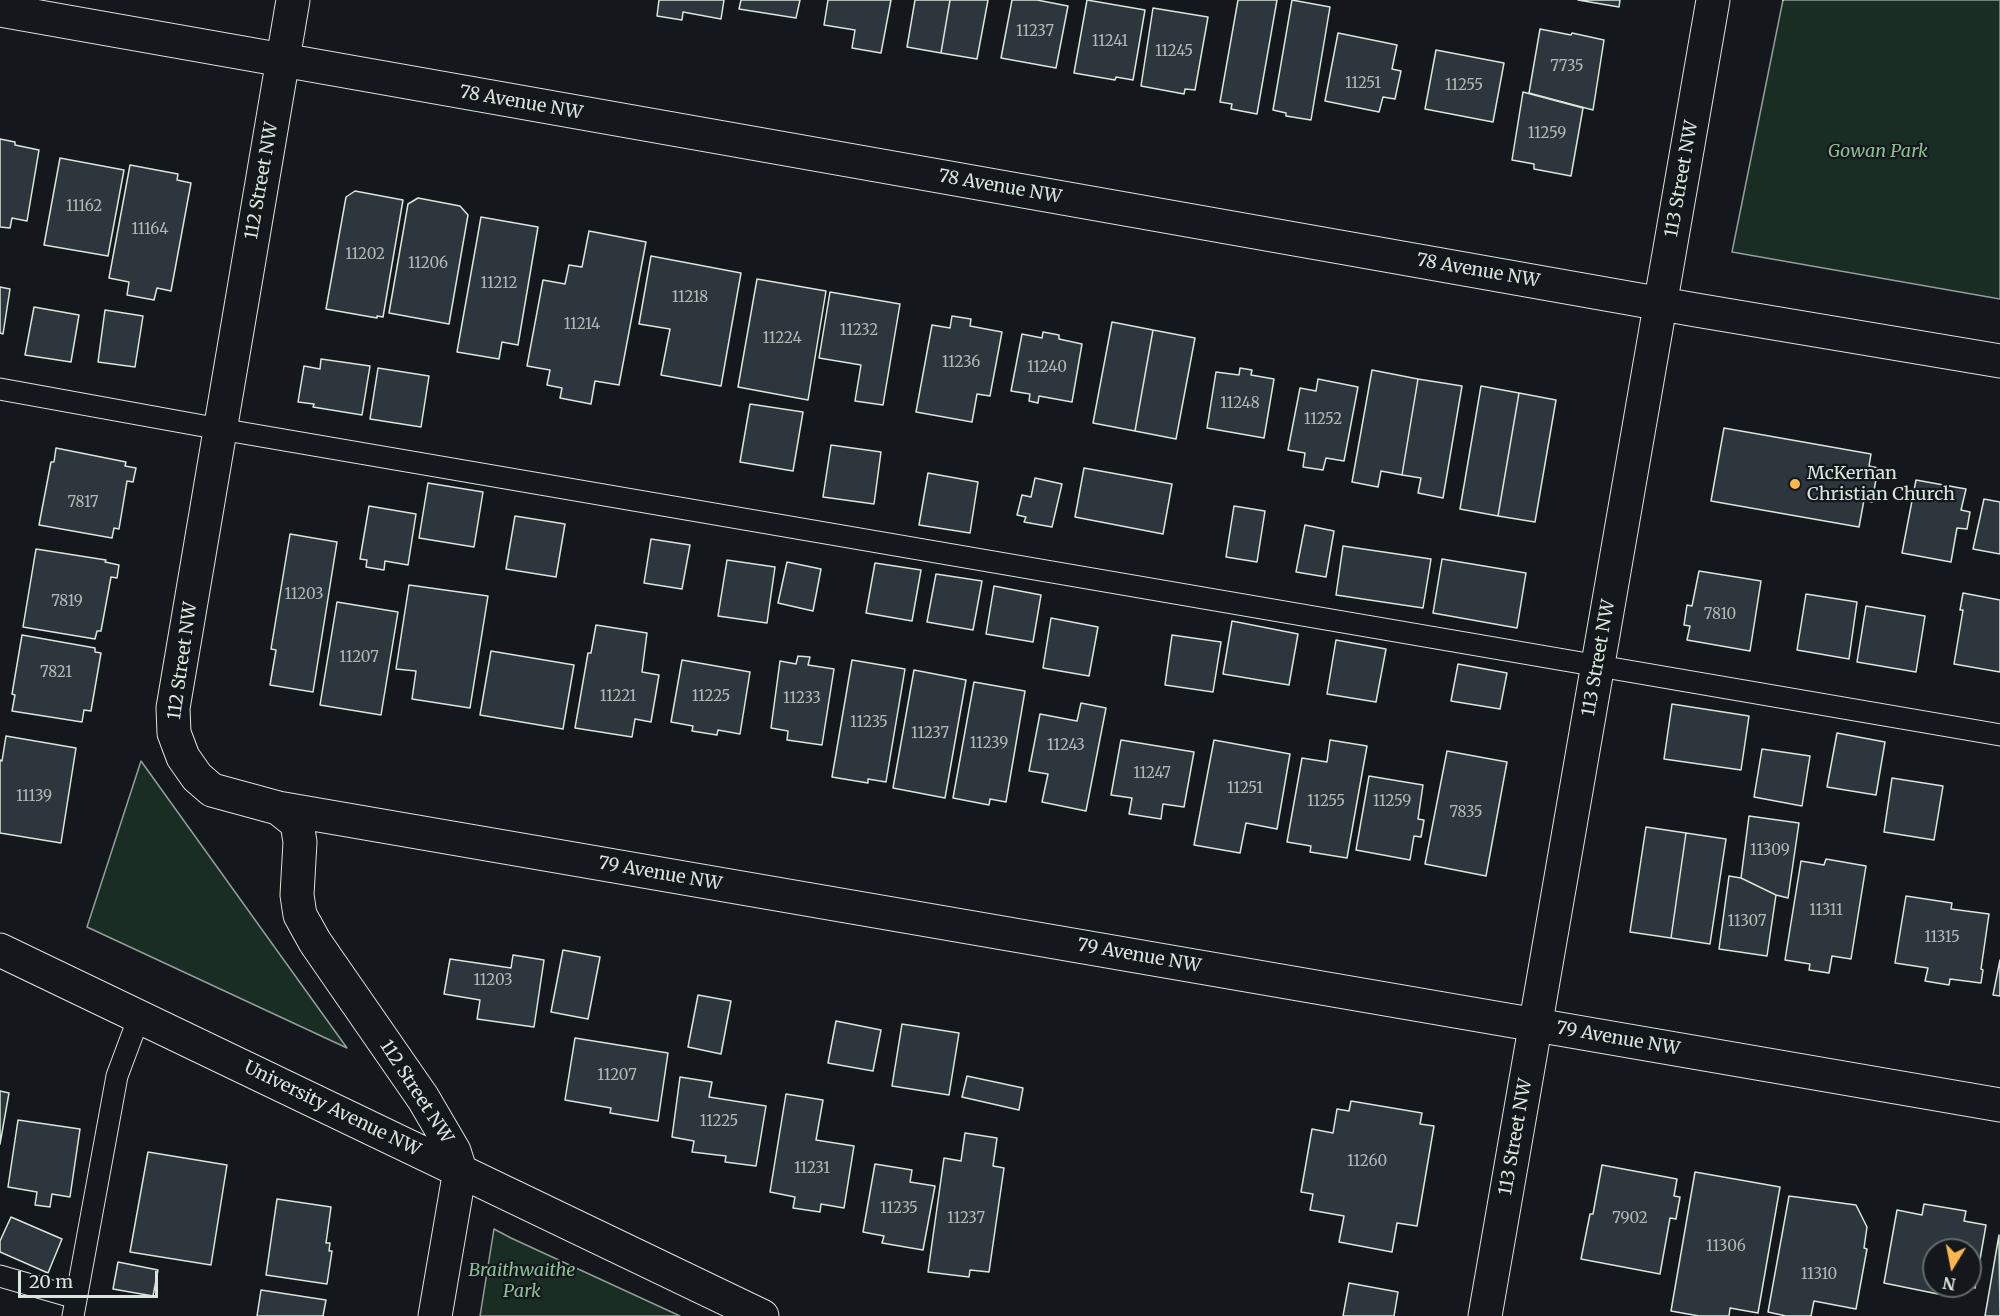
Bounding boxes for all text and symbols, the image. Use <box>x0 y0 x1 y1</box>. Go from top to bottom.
house number: 11237 <box>1016 23 1054 41</box>
house number: 11241 <box>1092 33 1128 51</box>
house number: 11245 <box>1155 43 1193 61</box>
house number: 7735 <box>1550 58 1584 76</box>
house number: 11251 <box>1345 75 1381 93</box>
house number: 11255 <box>1445 77 1483 95</box>
street label: 78 Avenue NW <box>458 82 584 124</box>
street label: 113 Street NW <box>1661 119 1703 239</box>
street label: 112 Street NW <box>241 121 283 241</box>
house number: 11259 <box>1528 125 1566 143</box>
park label: Gowan Park <box>1828 141 1928 163</box>
street label: 78 Avenue NW <box>937 166 1063 208</box>
house number: 11162 <box>66 198 102 216</box>
house number: 11164 <box>131 221 169 239</box>
house number: 11202 <box>345 246 385 264</box>
street label: 78 Avenue NW <box>1415 250 1541 292</box>
house number: 11206 <box>408 255 448 273</box>
house number: 11212 <box>481 275 517 293</box>
house number: 11218 <box>672 289 708 307</box>
house number: 11214 <box>564 316 600 334</box>
house number: 11232 <box>840 322 878 340</box>
house number: 11224 <box>762 330 802 348</box>
house number: 11236 <box>942 354 980 372</box>
house number: 11240 <box>1027 359 1067 377</box>
house number: 11248 <box>1220 395 1260 413</box>
house number: 11252 <box>1304 411 1342 429</box>
place label: McKernan Christian Church <box>1807 463 1955 506</box>
marker: McKernan Christian Church <box>1788 477 1802 491</box>
house number: 7817 <box>67 494 99 512</box>
house number: 11203 <box>284 586 324 604</box>
house number: 7819 <box>51 593 83 611</box>
street label: 113 Street NW <box>1578 598 1620 718</box>
street label: 112 Street NW <box>164 601 202 721</box>
house number: 7810 <box>1704 606 1736 624</box>
house number: 11207 <box>339 649 379 667</box>
house number: 7821 <box>40 664 72 682</box>
house number: 11221 <box>600 688 636 706</box>
house number: 11225 <box>692 688 730 706</box>
house number: 11233 <box>783 690 821 708</box>
house number: 11235 <box>850 714 888 732</box>
house number: 11237 <box>911 725 949 743</box>
house number: 11239 <box>970 735 1008 753</box>
house number: 11243 <box>1047 737 1085 755</box>
house number: 11247 <box>1133 765 1171 783</box>
house number: 11251 <box>1227 780 1263 798</box>
house number: 11139 <box>16 788 52 806</box>
house number: 11255 <box>1307 793 1345 811</box>
house number: 11259 <box>1373 793 1411 811</box>
house number: 7835 <box>1449 804 1483 822</box>
house number: 11309 <box>1750 842 1790 860</box>
street label: 79 Avenue NW <box>597 852 723 896</box>
house number: 11311 <box>1809 902 1843 920</box>
house number: 11307 <box>1728 913 1766 931</box>
house number: 11315 <box>1924 929 1960 947</box>
street label: 79 Avenue NW <box>1076 934 1202 978</box>
house number: 11203 <box>473 972 513 990</box>
street label: 79 Avenue NW <box>1555 1017 1681 1061</box>
street label: 112 Street NW <box>375 1036 457 1148</box>
street label: University Avenue NW <box>240 1057 424 1161</box>
house number: 11207 <box>597 1067 637 1085</box>
street label: 113 Street NW <box>1495 1077 1537 1197</box>
house number: 11225 <box>700 1113 738 1131</box>
house number: 11260 <box>1347 1153 1387 1171</box>
house number: 11231 <box>794 1160 830 1178</box>
house number: 11235 <box>880 1200 918 1218</box>
house number: 11237 <box>947 1210 985 1228</box>
house number: 7902 <box>1612 1210 1648 1228</box>
house number: 11306 <box>1706 1238 1746 1256</box>
north arrow <box>1922 1238 1982 1298</box>
scale bar <box>21 1259 160 1297</box>
park label: Braithwaithe Park <box>468 1260 576 1302</box>
house number: 11310 <box>1801 1266 1837 1284</box>
text: 20 m <box>29 1270 73 1293</box>
text: N <box>1941 1273 1957 1295</box>

